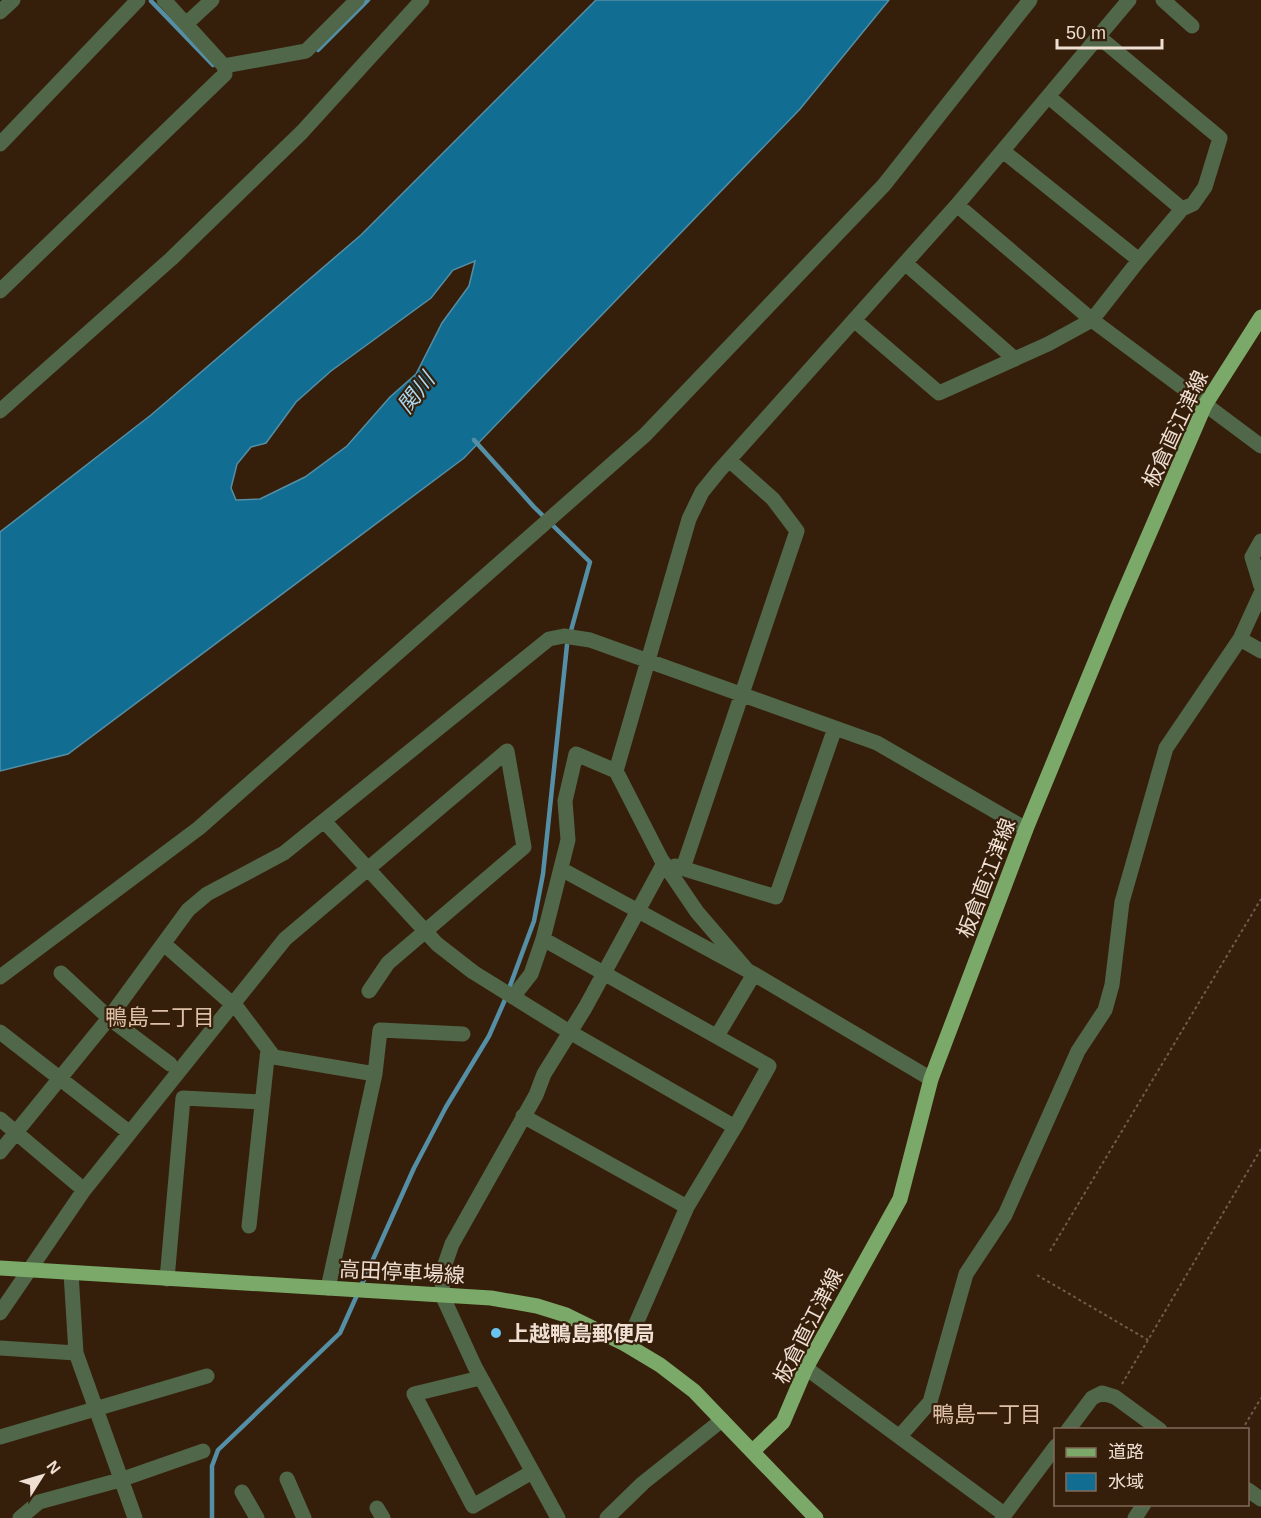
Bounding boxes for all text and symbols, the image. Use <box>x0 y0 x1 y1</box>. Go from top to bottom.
scale bar <box>1057 12 1162 50</box>
text: 50 m <box>1066 23 1106 43</box>
water label: 関川 <box>393 366 441 418</box>
street label: 板倉直江津線 <box>1138 367 1212 491</box>
street label: 板倉直江津線 <box>953 815 1019 941</box>
district label: 鴨島二丁目 <box>105 1005 215 1030</box>
street label: 高田停車場線 <box>338 1257 466 1287</box>
street label: 板倉直江津線 <box>769 1265 847 1387</box>
place label: 上越鴨島郵便局 <box>508 1322 655 1345</box>
marker: 上越鴨島郵便局 <box>489 1326 503 1340</box>
district label: 鴨島一丁目 <box>932 1402 1042 1427</box>
legend <box>1054 1428 1249 1506</box>
text: 道路 <box>1108 1442 1144 1462</box>
north arrow <box>12 1446 72 1506</box>
text: N <box>43 1458 64 1477</box>
text: 水域 <box>1108 1472 1144 1492</box>

